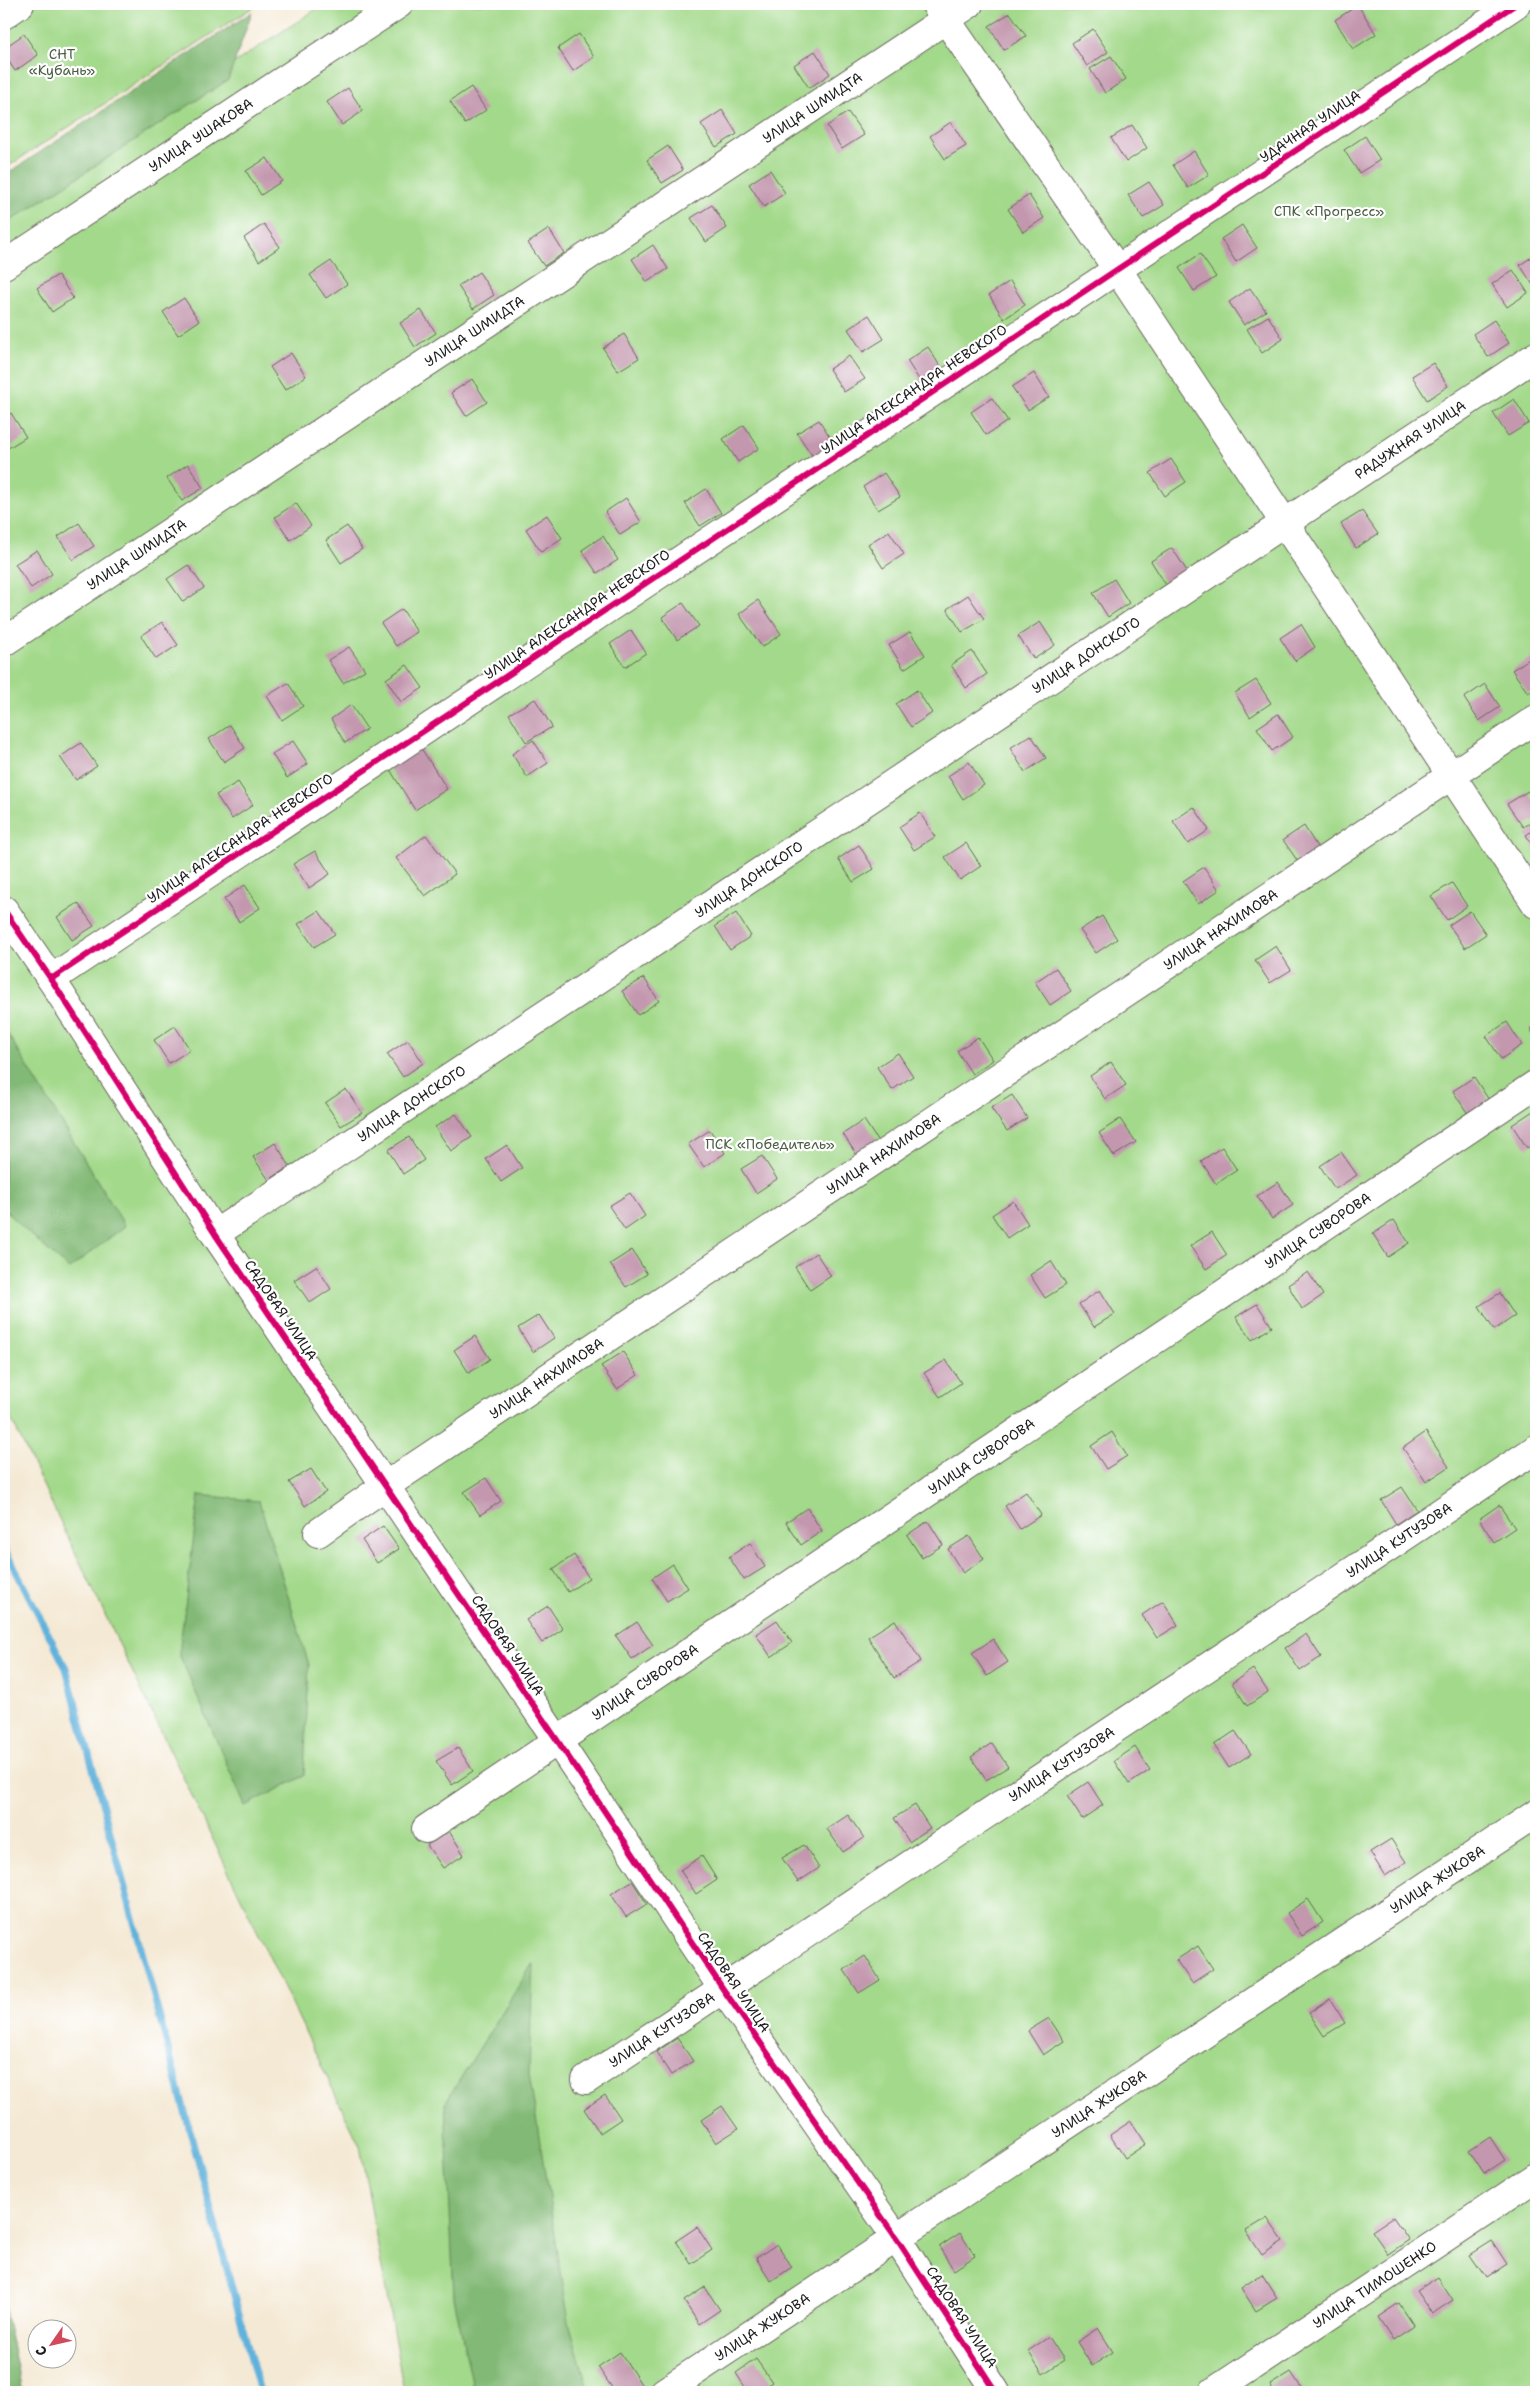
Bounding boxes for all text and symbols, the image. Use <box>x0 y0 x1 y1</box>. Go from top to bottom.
park label: СНТ «Кубань» <box>29 45 95 79</box>
street label: УЛИЦА ШМИДТА <box>759 68 866 147</box>
street label: УДАЧНАЯ УЛИЦА <box>1256 86 1364 166</box>
street label: УЛИЦА УШАКОВА <box>145 94 256 176</box>
park label: СПК «Прогресс» <box>1274 202 1384 220</box>
street label: УЛИЦА ШМИДТА <box>421 291 528 370</box>
street label: УЛИЦА АЛЕКСАНДРА НЕВСКОГО <box>818 320 1010 458</box>
street label: РАДУЖНАЯ УЛИЦА <box>1351 396 1469 483</box>
street label: УЛИЦА ШМИДТА <box>83 515 190 594</box>
street label: УЛИЦА АЛЕКСАНДРА НЕВСКОГО <box>481 545 673 683</box>
street label: УЛИЦА ДОНСКОГО <box>1029 613 1144 697</box>
street label: УЛИЦА АЛЕКСАНДРА НЕВСКОГО <box>144 769 336 907</box>
street label: УЛИЦА ДОНСКОГО <box>691 837 806 922</box>
street label: УЛИЦА НАХИМОВА <box>1160 885 1281 974</box>
street label: УЛИЦА ДОНСКОГО <box>354 1061 469 1146</box>
street label: УЛИЦА НАХИМОВА <box>823 1109 944 1198</box>
park label: ПСК «Победитель» <box>705 1135 835 1153</box>
street label: УЛИЦА СУВОРОВА <box>1261 1188 1374 1273</box>
street label: САДОВАЯ УЛИЦА <box>241 1256 321 1364</box>
street label: УЛИЦА НАХИМОВА <box>486 1334 607 1423</box>
street label: УЛИЦА СУВОРОВА <box>925 1414 1038 1498</box>
street label: УЛИЦА КУТУЗОВА <box>1343 1498 1455 1582</box>
street label: САДОВАЯ УЛИЦА <box>468 1591 548 1699</box>
street label: УЛИЦА СУВОРОВА <box>589 1640 702 1724</box>
street label: УЛИЦА КУТУЗОВА <box>1005 1722 1118 1806</box>
street label: УЛИЦА ЖУКОВА <box>1387 1841 1488 1917</box>
street label: САДОВАЯ УЛИЦА <box>694 1928 774 2036</box>
street label: УЛИЦА КУТУЗОВА <box>605 1988 718 2071</box>
street label: УЛИЦА ЖУКОВА <box>1048 2066 1150 2142</box>
street label: УЛИЦА ТИМОШЕНКО <box>1309 2237 1440 2332</box>
street label: САДОВАЯ УЛИЦА <box>922 2263 1002 2371</box>
street label: УЛИЦА ЖУКОВА <box>711 2289 813 2365</box>
north arrow <box>28 2318 78 2368</box>
text: С <box>31 2343 51 2360</box>

